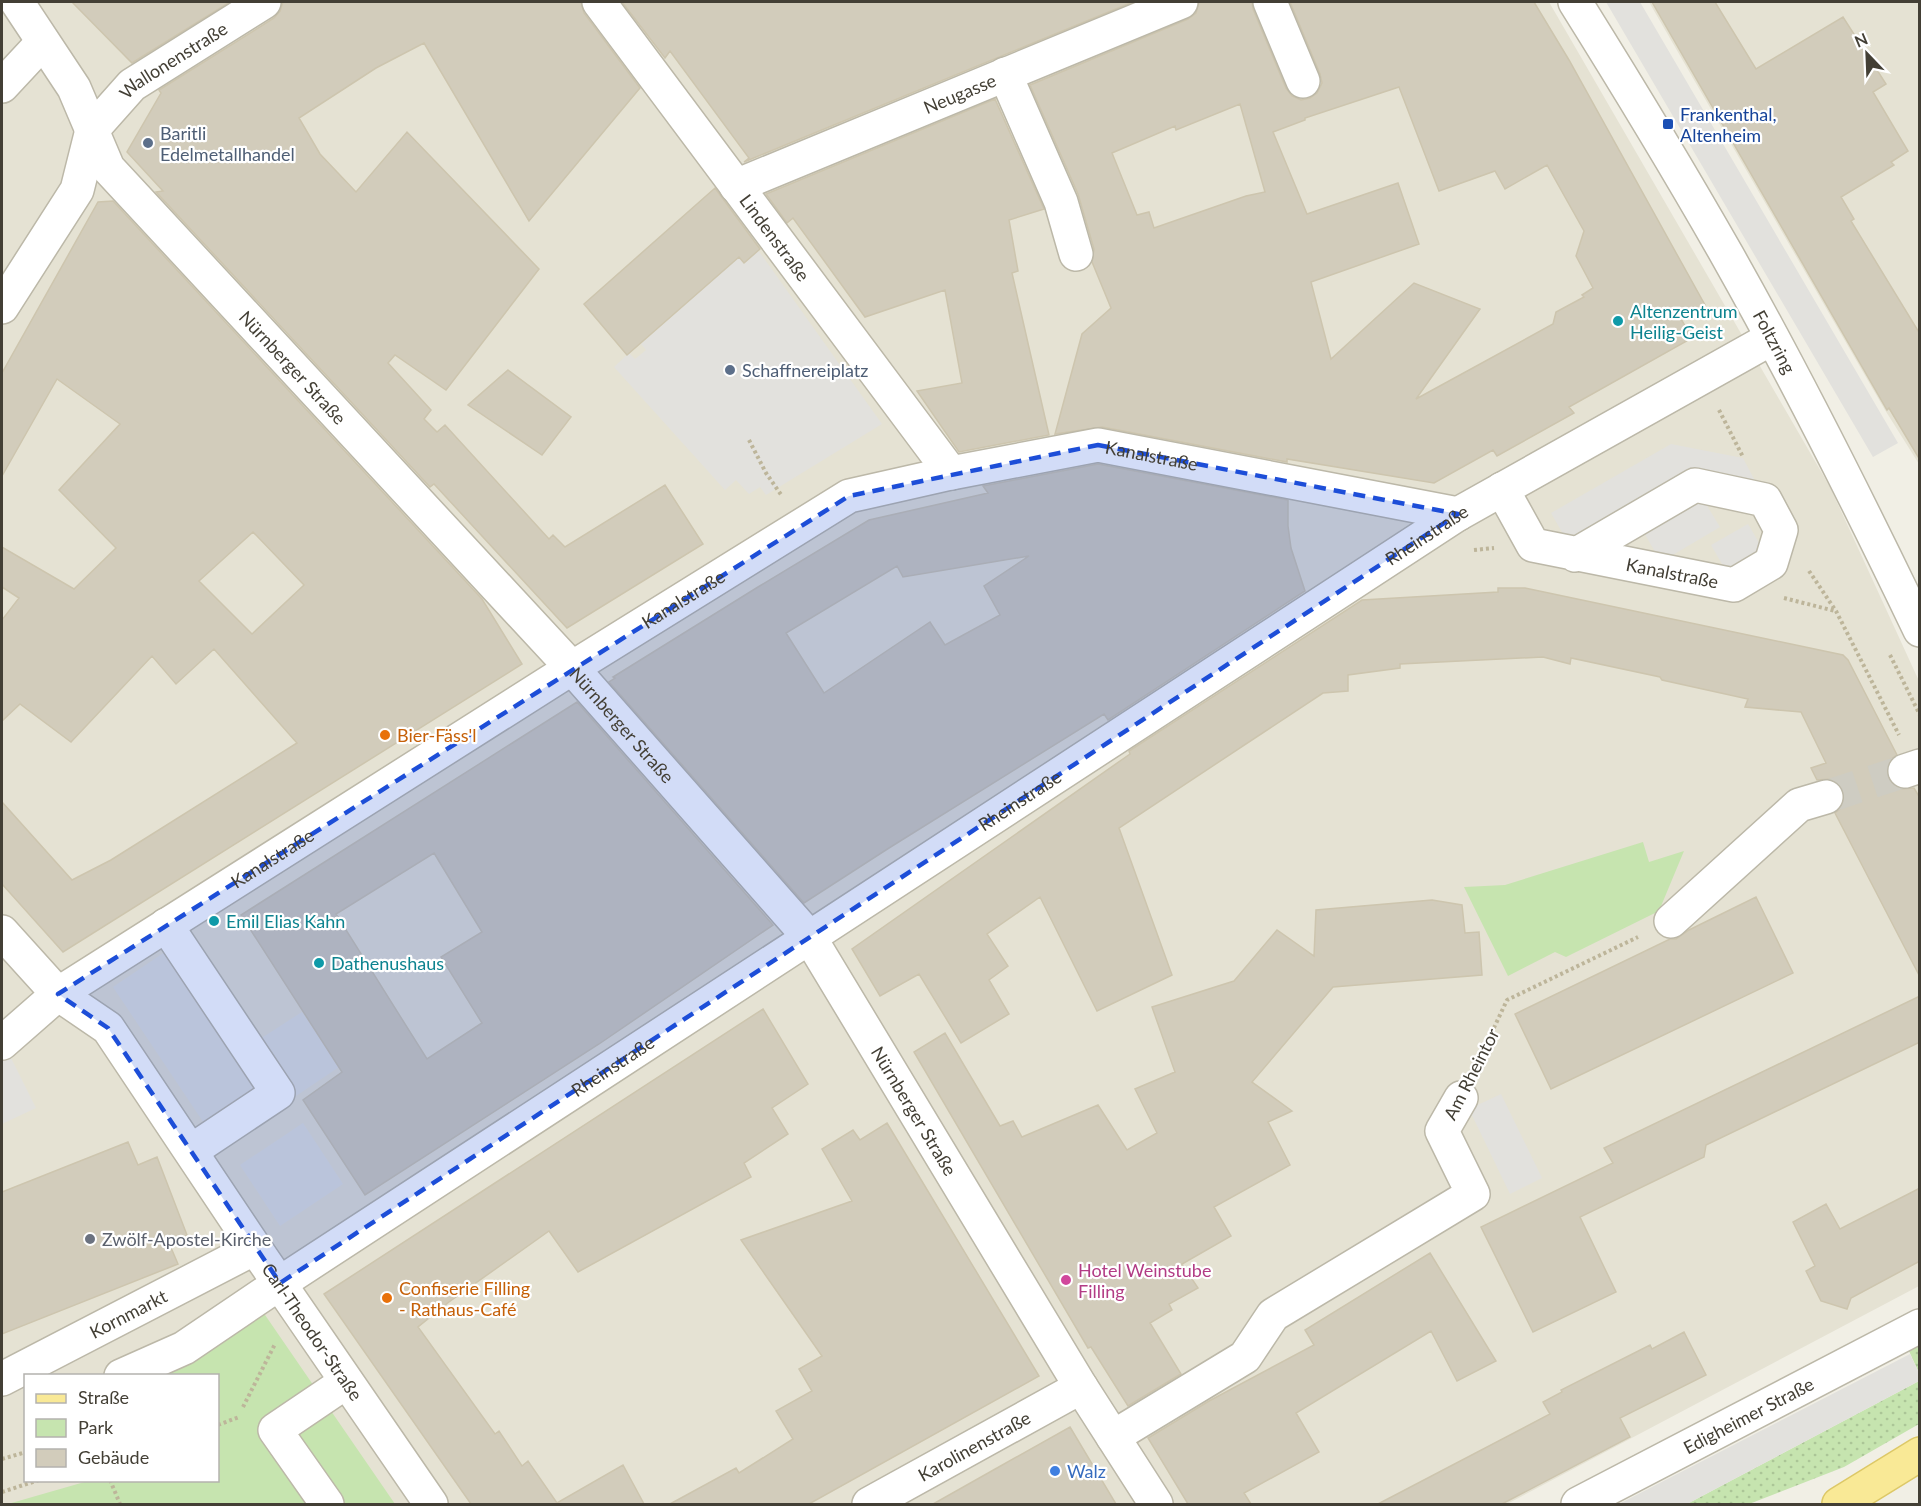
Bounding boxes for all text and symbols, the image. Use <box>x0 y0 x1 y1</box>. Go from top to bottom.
street label: Wallonenstraße <box>114 17 231 103</box>
north arrow <box>1837 24 1897 84</box>
text: N <box>1852 29 1870 51</box>
street label: Neugasse <box>920 69 999 118</box>
place label: Frankenthal, Altenheim <box>1680 103 1777 146</box>
marker: Frankenthal, Altenheim <box>1661 117 1675 131</box>
place label: Baritli Edelmetallhandel <box>160 122 295 165</box>
marker: Baritli Edelmetallhandel <box>141 136 155 150</box>
street label: Lindenstraße <box>735 190 815 285</box>
place label: Altenzentrum Heilig-Geist <box>1630 300 1738 343</box>
street label: Nürnberger Straße <box>235 306 351 429</box>
street label: Foltzring <box>1749 306 1801 377</box>
marker: Altenzentrum Heilig-Geist <box>1611 314 1625 328</box>
place label: Schaffnereiplatz <box>742 359 868 381</box>
marker: Schaffnereiplatz <box>723 363 737 377</box>
street label: Kanalstraße <box>1104 436 1200 475</box>
street label: Rheinstraße <box>1381 500 1472 570</box>
street label: Kanalstraße <box>1624 553 1720 593</box>
street label: Kanalstraße <box>638 565 729 633</box>
street label: Nürnberger Straße <box>565 662 679 787</box>
place label: Bier-Fäss'l <box>397 724 477 746</box>
marker: Bier-Fäss'l <box>378 728 392 742</box>
street label: Rheinstraße <box>974 765 1065 835</box>
street label: Kanalstraße <box>227 824 318 893</box>
place label: Emil Elias Kahn <box>226 910 345 932</box>
marker: Emil Elias Kahn <box>207 914 221 928</box>
place label: Dathenushaus <box>331 952 444 974</box>
marker: Dathenushaus <box>312 956 326 970</box>
street label: Am Rheintor <box>1439 1024 1504 1123</box>
street label: Rheinstraße <box>567 1031 658 1101</box>
street label: Nürnberger Straße <box>867 1042 962 1179</box>
place label: Zwölf-Apostel-Kirche <box>102 1228 271 1250</box>
marker: Zwölf-Apostel-Kirche <box>83 1232 97 1246</box>
street label: Carl-Theodor-Straße <box>257 1259 367 1405</box>
place label: Hotel Weinstube Filling <box>1078 1259 1211 1302</box>
marker: Hotel Weinstube Filling <box>1059 1273 1073 1287</box>
place label: Confiserie Filling - Rathaus-Café <box>399 1277 530 1320</box>
street label: Kornmarkt <box>86 1284 171 1343</box>
marker: Confiserie Filling - Rathaus-Café <box>380 1291 394 1305</box>
street label: Edigheimer Straße <box>1679 1372 1817 1458</box>
legend <box>24 1374 219 1482</box>
text: Straße <box>78 1386 129 1408</box>
street label: Karolinenstraße <box>914 1406 1034 1486</box>
text: Park <box>78 1416 114 1438</box>
text: Gebäude <box>78 1446 149 1468</box>
place label: Walz <box>1067 1460 1106 1482</box>
marker: Walz <box>1048 1464 1062 1478</box>

